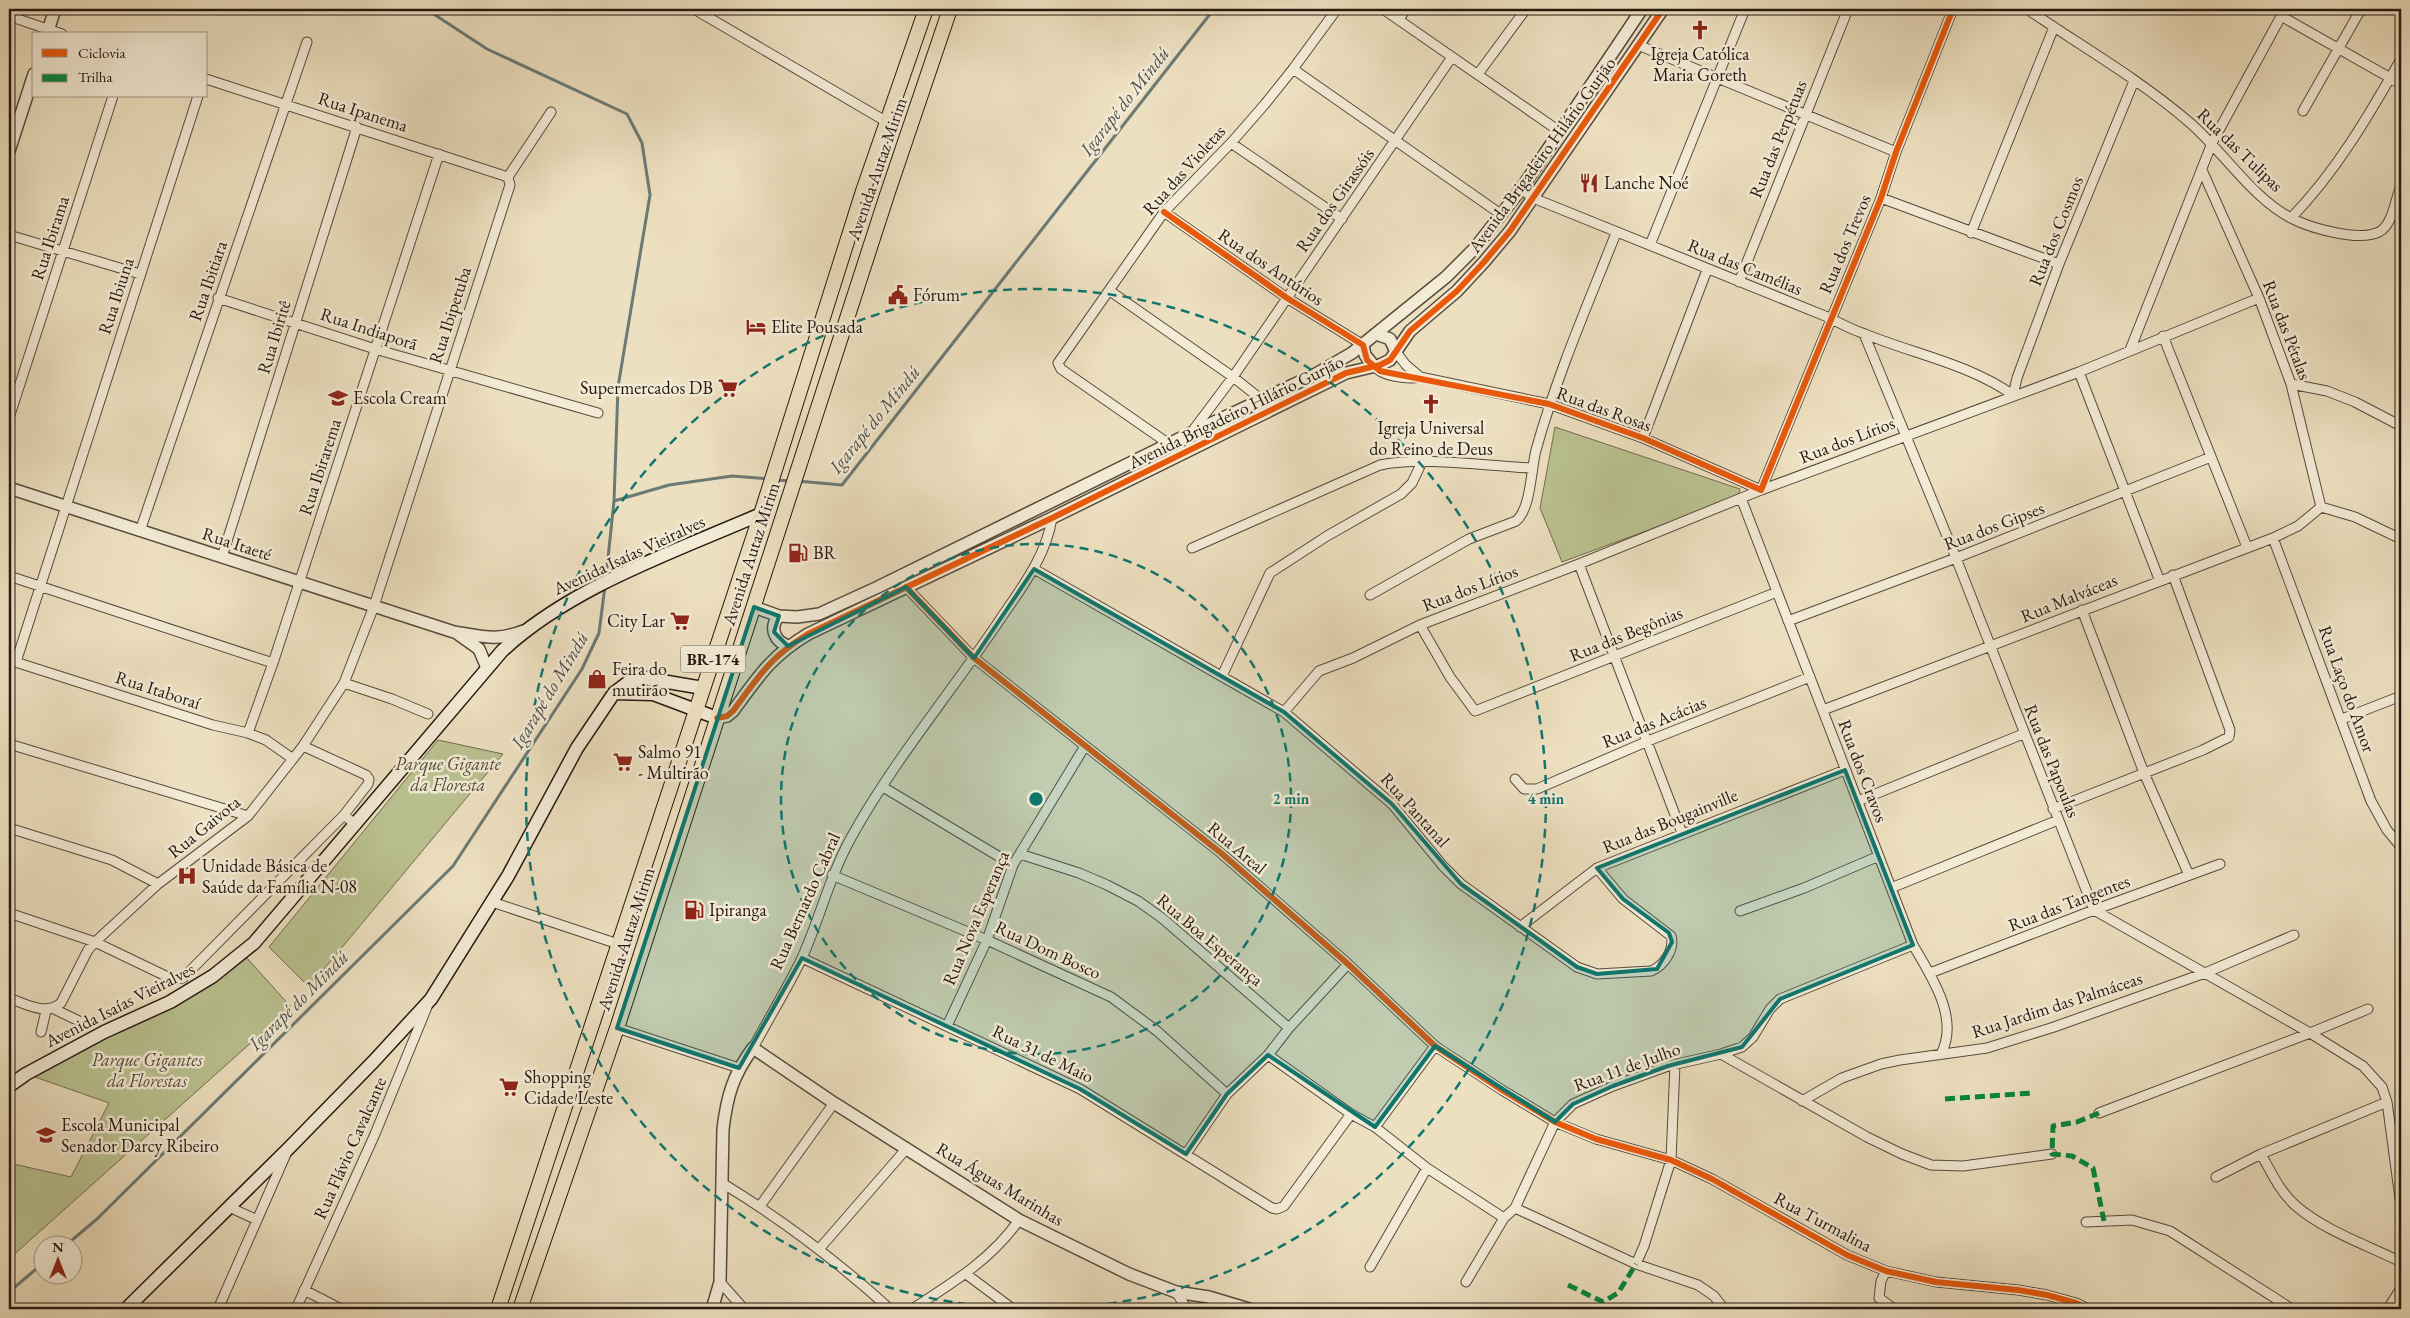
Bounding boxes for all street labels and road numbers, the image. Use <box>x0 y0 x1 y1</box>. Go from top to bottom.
street label: Avenida Brigadeiro Hilário Gurjão <box>1462 52 1621 258</box>
street label: Rua das Perpétuas <box>1743 76 1812 201</box>
street label: Rua Ipanema <box>315 86 412 137</box>
street label: Avenida Autaz Mirim <box>841 95 912 244</box>
street label: Rua das Tulipas <box>2192 103 2288 197</box>
street label: Rua das Violetas <box>1137 120 1230 220</box>
street label: Rua dos Girassóis <box>1290 143 1379 256</box>
street label: Rua dos Cosmos <box>2023 172 2088 289</box>
street label: Rua dos Trevos <box>1813 190 1876 297</box>
street label: Rua Ibirama <box>25 192 74 283</box>
street label: Rua dos Antúrios <box>1214 223 1329 311</box>
street label: Rua das Camélias <box>1685 233 1806 300</box>
street label: Rua Ibitiara <box>183 237 232 324</box>
street label: Rua Ibiuna <box>92 254 139 337</box>
street label: Rua Ibipetuba <box>423 263 476 366</box>
street label: Rua das Pétalas <box>2258 277 2317 383</box>
street label: Rua Ibiritê <box>251 297 296 377</box>
street label: Rua Indiaporã <box>318 302 421 355</box>
street label: Avenida Brigadeiro Hilário Gurjão <box>1123 349 1347 474</box>
street label: Rua das Rosas <box>1554 381 1655 436</box>
street label: Rua dos Lírios <box>1796 411 1898 468</box>
street label: Rua Ibirarema <box>293 415 346 518</box>
street label: Avenida Autaz Mirim <box>716 479 785 629</box>
street label: Rua dos Gipses <box>1940 496 2048 555</box>
street label: Avenida Isaías Vieiralves <box>548 509 709 600</box>
street label: Rua Itaeté <box>199 522 275 566</box>
street label: Rua dos Lírios <box>1419 559 1521 616</box>
street label: Rua Malváceas <box>2017 568 2121 627</box>
street label: Rua das Begônias <box>1566 600 1686 667</box>
street label: Rua Laço do Amor <box>2314 622 2381 755</box>
road number: BR-174 <box>680 646 746 672</box>
street label: Rua Itaboraí <box>113 665 204 714</box>
street label: Rua das Acácias <box>1598 690 1709 753</box>
street label: Rua das Papoulas <box>2019 701 2086 821</box>
street label: Rua dos Cravos <box>1833 716 1894 826</box>
street label: Rua Pantanal <box>1376 768 1455 852</box>
street label: Rua das Bougainville <box>1599 783 1741 858</box>
street label: Rua Gaivota <box>163 790 245 863</box>
street label: Rua Areal <box>1203 816 1272 879</box>
street label: Rua Bernardo Cabral <box>764 829 845 973</box>
street label: Rua Nova Esperança <box>937 846 1015 988</box>
street label: Avenida Autaz Mirim <box>591 864 660 1014</box>
street label: Rua das Tangentes <box>2005 869 2133 936</box>
street label: Rua Boa Esperança <box>1152 888 1269 991</box>
street label: Rua Dom Bosco <box>992 915 1105 984</box>
street label: Avenida Isaías Vieiralves <box>40 957 199 1053</box>
street label: Rua Jardim das Palmáceas <box>1969 966 2145 1043</box>
street label: Rua 31 de Maio <box>989 1019 1098 1088</box>
street label: Rua 11 de Julho <box>1570 1037 1683 1096</box>
street label: Rua Flávio Cavalcante <box>308 1073 391 1223</box>
street label: Rua Águas Marinhas <box>932 1136 1068 1231</box>
street label: Rua Turmalina <box>1770 1186 1877 1257</box>

